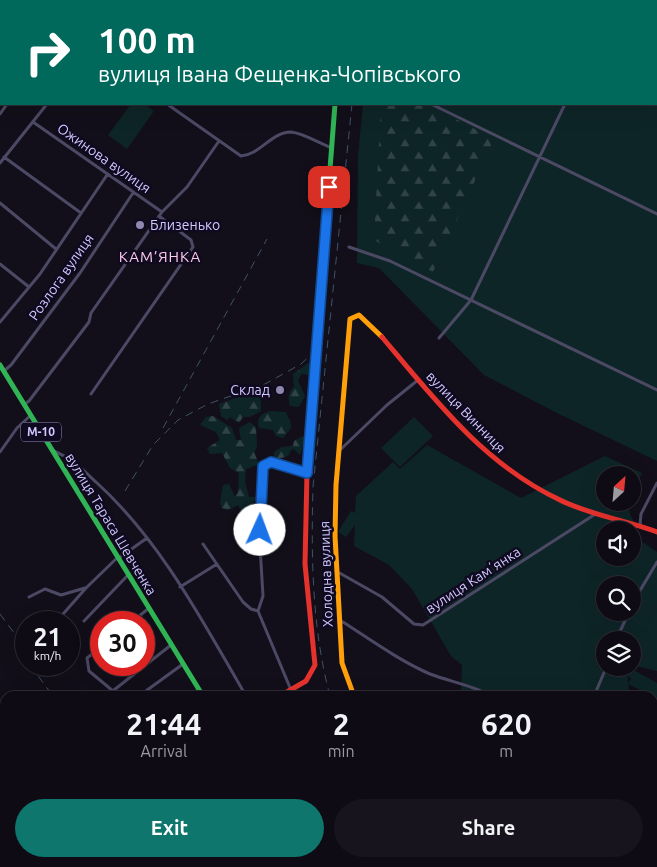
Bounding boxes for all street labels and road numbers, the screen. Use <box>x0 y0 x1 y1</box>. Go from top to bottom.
street label: Ожинова вулиця <box>54 120 154 196</box>
street label: Розлога вулиця <box>25 231 97 323</box>
street label: вулиця Винниця <box>423 368 509 456</box>
road number: М-10 <box>21 422 61 442</box>
street label: вулиця Тараса Шевченка <box>62 450 160 598</box>
street label: Холодна вулиця <box>316 521 336 627</box>
street label: вулиця Камʼянка <box>423 543 523 617</box>

